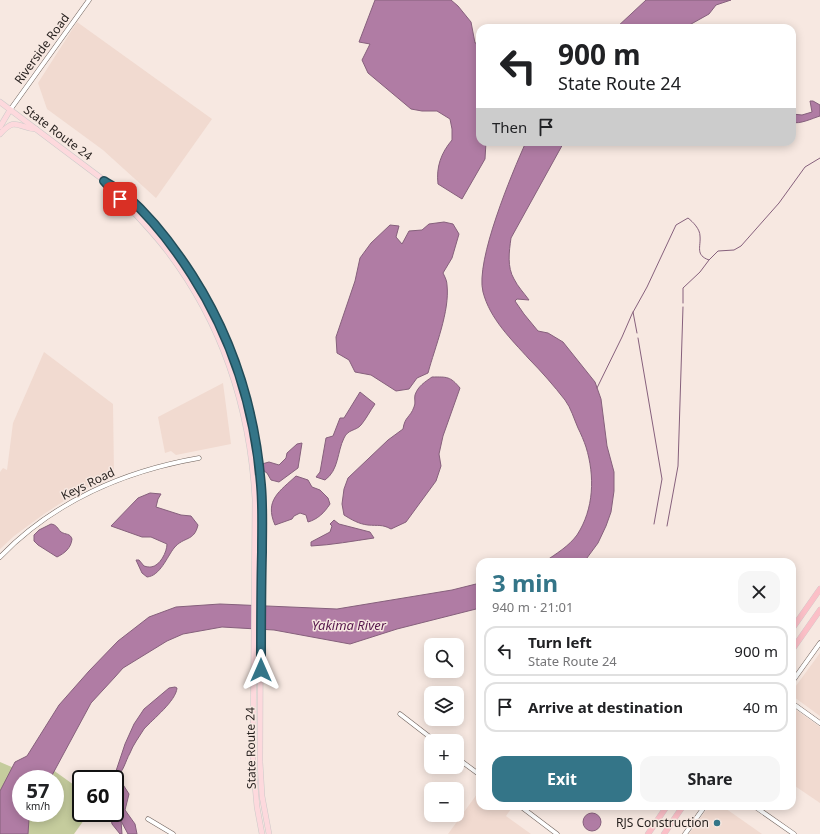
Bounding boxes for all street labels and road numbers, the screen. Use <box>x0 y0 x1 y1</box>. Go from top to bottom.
street label: Riverside Road <box>10 10 73 87</box>
street label: State Route 24 <box>20 101 96 164</box>
street label: Keys Road <box>58 463 117 504</box>
street label: State Route 24 <box>241 707 260 789</box>

